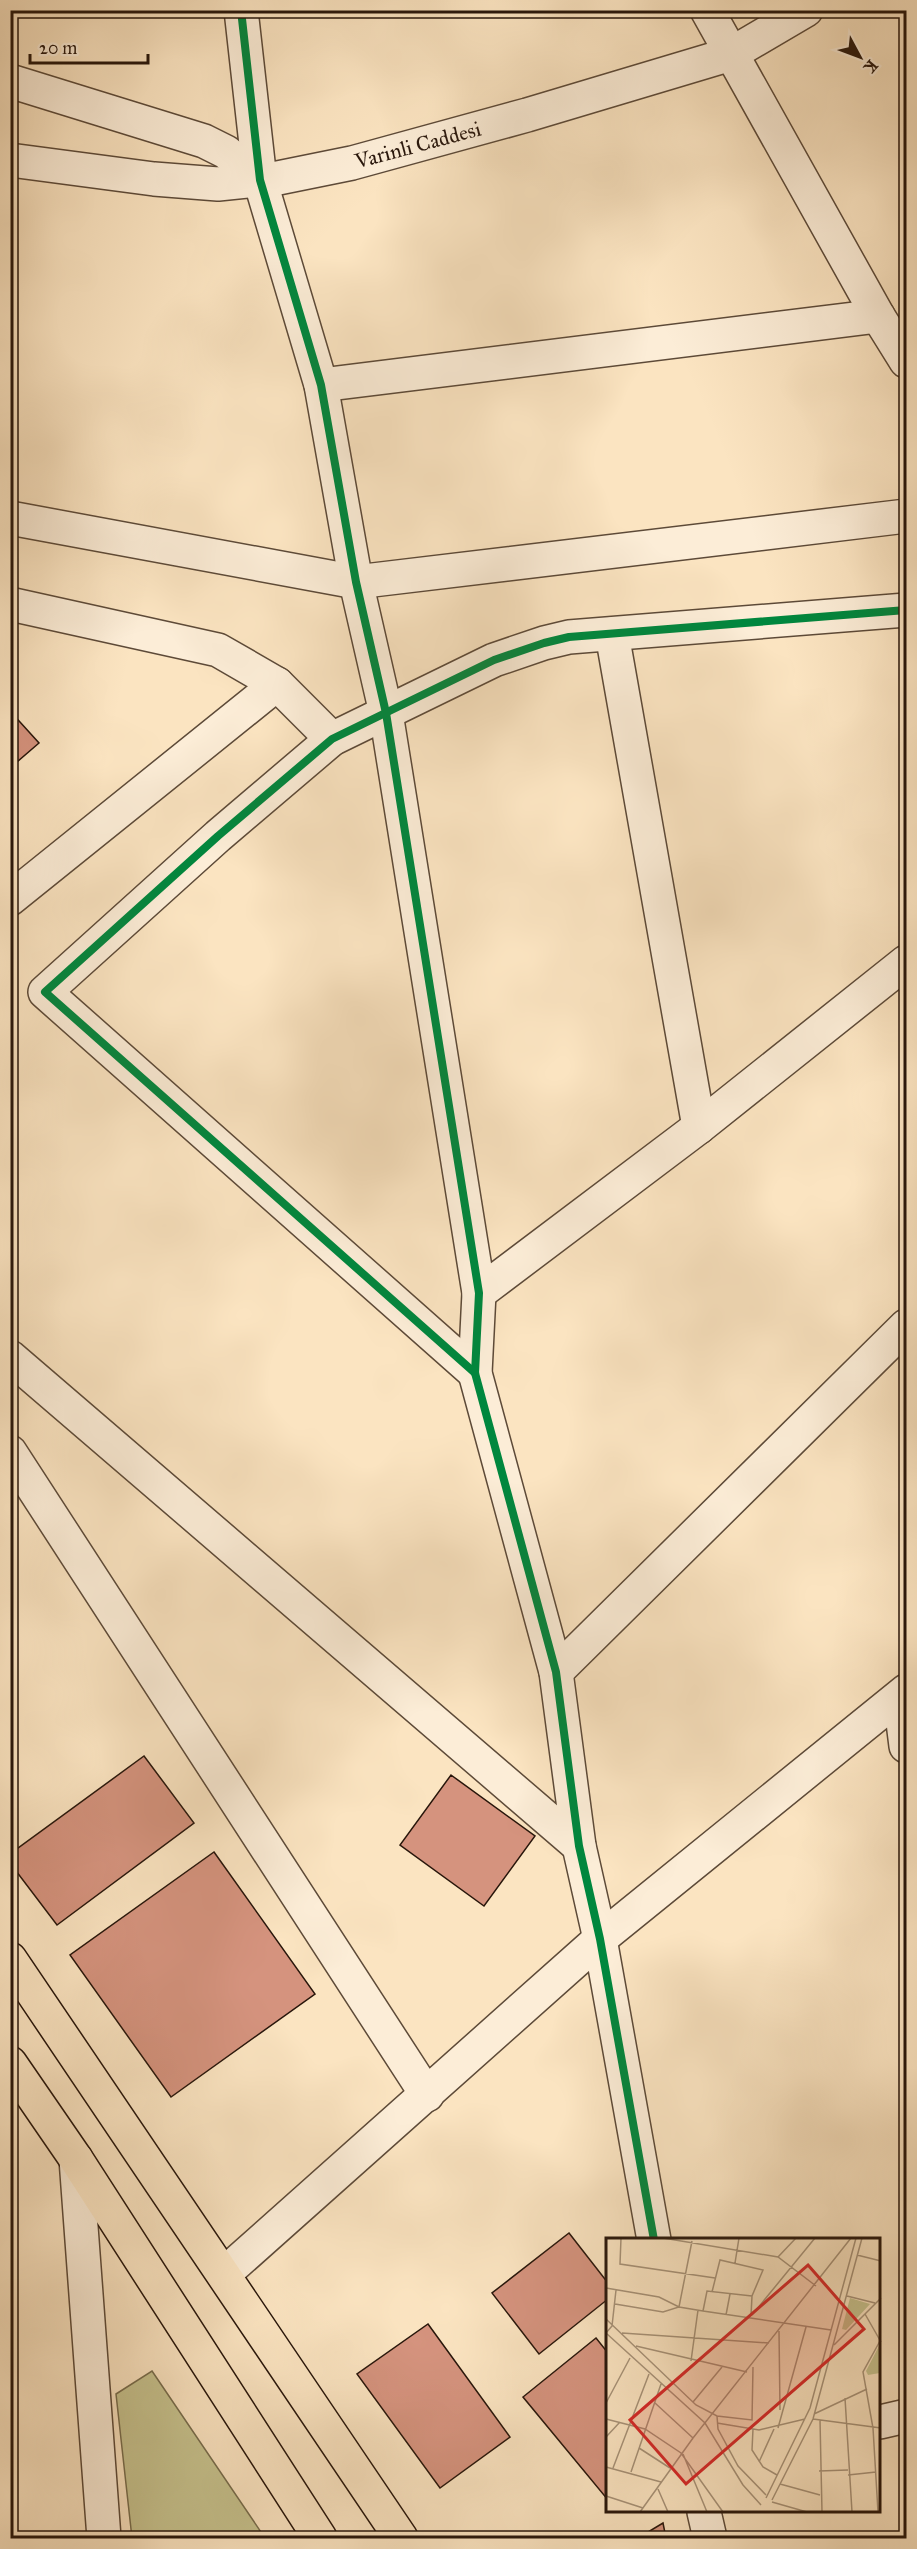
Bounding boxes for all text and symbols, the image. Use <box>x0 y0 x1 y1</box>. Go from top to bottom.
scale bar <box>30 27 148 65</box>
north arrow <box>830 27 890 87</box>
text: 20 m <box>39 37 77 59</box>
text: K <box>860 56 882 78</box>
street label: Varinli Caddesi <box>351 116 484 175</box>
inset map <box>606 2238 881 2513</box>

